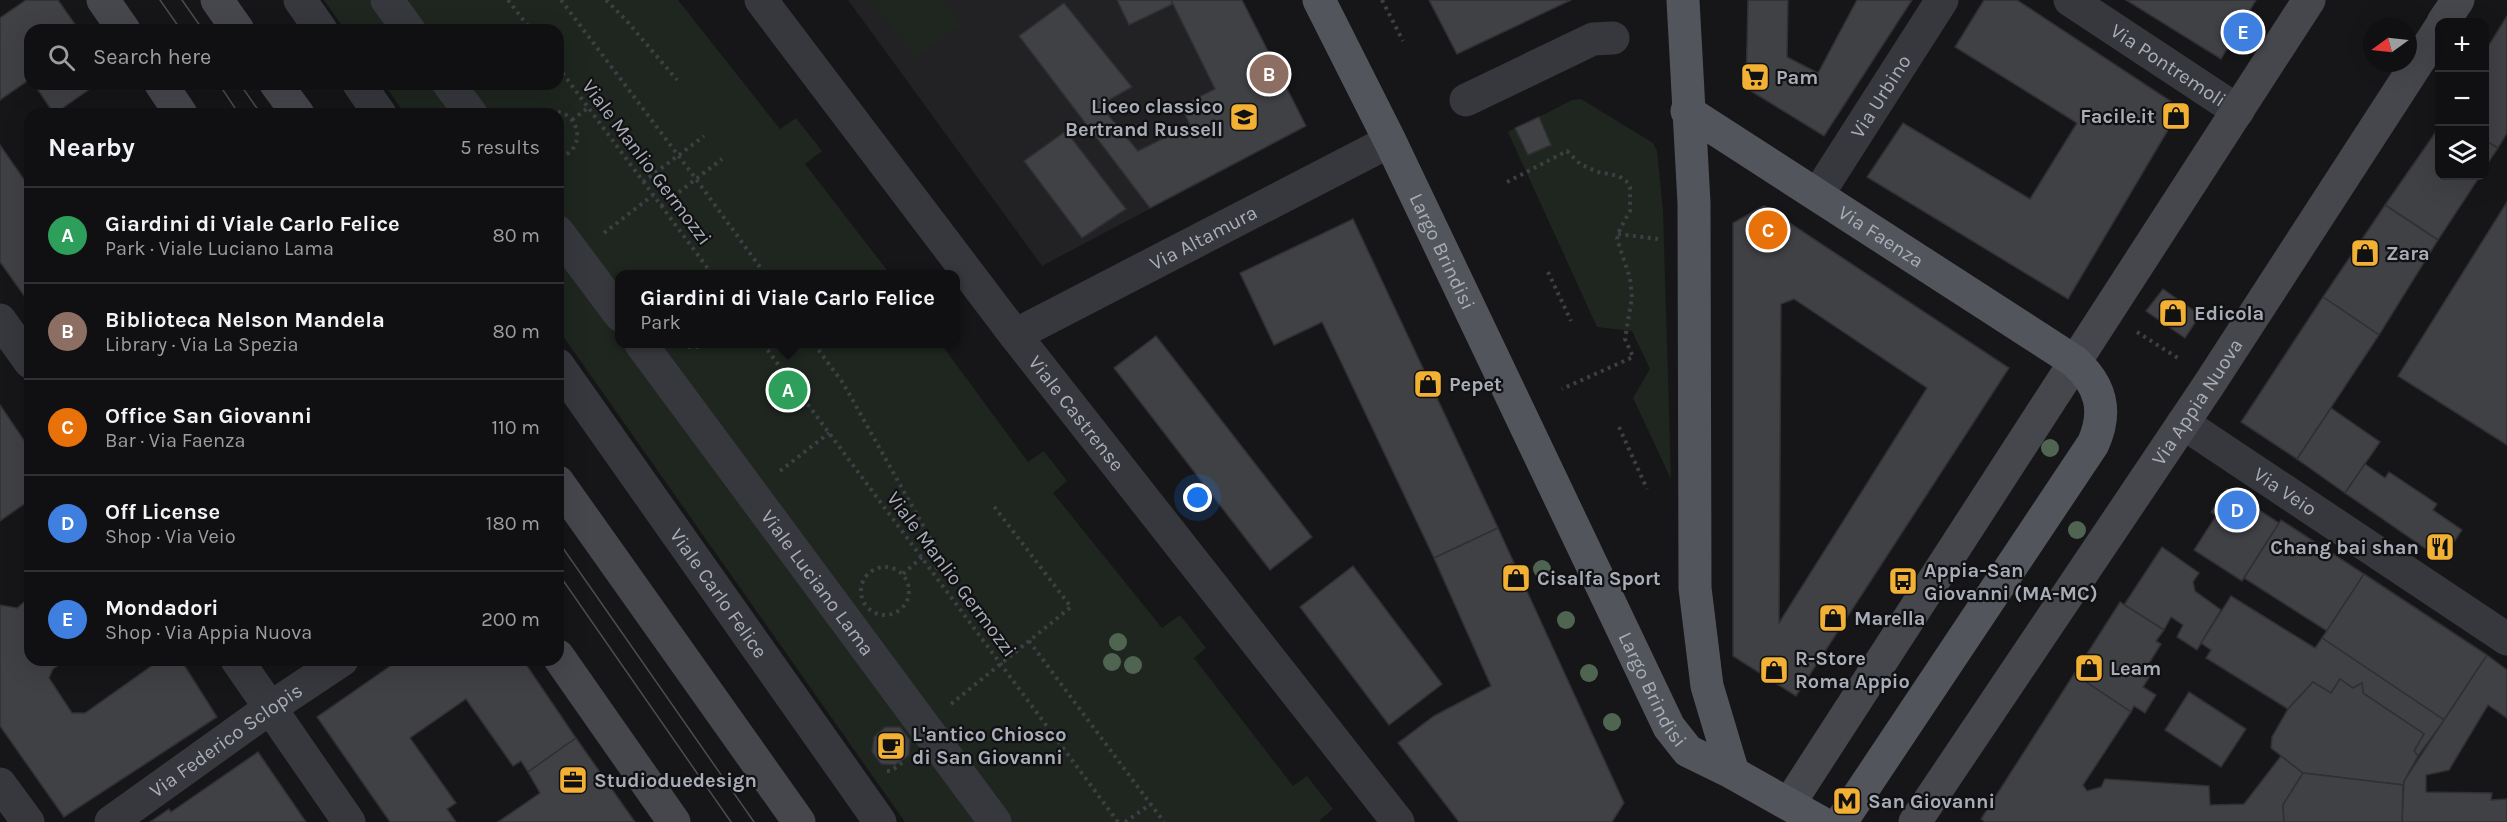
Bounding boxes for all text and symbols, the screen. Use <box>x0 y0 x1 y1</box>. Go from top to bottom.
pin: E <box>2224 9 2262 54</box>
north arrow <box>2363 18 2417 72</box>
map controls <box>2435 18 2489 180</box>
button: + <box>2435 18 2489 72</box>
street label: Via Pontremoli <box>2106 19 2230 112</box>
search box <box>24 24 564 90</box>
icon: search <box>45 41 78 74</box>
text: Search here <box>93 44 211 70</box>
street label: Via Urbino <box>1846 51 1916 142</box>
pin: B <box>1250 52 1288 97</box>
supermarket icon: Pam <box>1739 61 1771 93</box>
place label: Pam <box>1776 66 1818 89</box>
button: − <box>2435 72 2489 126</box>
street label: Viale Manlio Germozzi <box>577 75 716 250</box>
place label: Liceo classico Bertrand Russell <box>1065 95 1223 141</box>
shop icon: Facile.it <box>2160 100 2192 132</box>
school or university icon: Liceo classico Bertrand Russell <box>1228 101 1260 133</box>
place label: Facile.it <box>2080 105 2155 128</box>
button: layers <box>2435 126 2489 180</box>
text: Nearby <box>48 132 135 163</box>
text: 5 results <box>460 136 540 159</box>
street label: Largo Brindisi <box>1405 190 1480 313</box>
street label: Via Altamura <box>1146 201 1261 275</box>
street label: Via Faenza <box>1834 201 1928 273</box>
pin: C <box>1748 208 1788 252</box>
text: Giardini di Viale Carlo Felice <box>105 211 400 237</box>
text: A <box>61 224 74 247</box>
text: 80 m <box>492 224 540 247</box>
text: Park · Viale Luciano Lama <box>105 237 334 260</box>
shop icon: Zara <box>2349 237 2381 269</box>
place label: Zara <box>2386 242 2430 265</box>
popup <box>615 270 960 348</box>
text: Giardini di Viale Carlo Felice <box>640 285 935 311</box>
shop icon: Edicola <box>2157 297 2189 329</box>
place label: Edicola <box>2194 302 2264 325</box>
text: Biblioteca Nelson Mandela <box>105 307 385 333</box>
text: Park <box>640 311 681 334</box>
text: B <box>61 320 74 343</box>
text: 80 m <box>492 320 540 343</box>
text: Library · Via La Spezia <box>105 333 299 356</box>
street label: Via Appia Nuova <box>2147 334 2248 470</box>
street label: Viale Castrense <box>1024 351 1129 476</box>
pin: A <box>768 368 808 412</box>
shop icon: Pepet <box>1412 368 1444 400</box>
place label: Pepet <box>1449 373 1502 396</box>
text: Office San Giovanni <box>105 403 312 429</box>
text: C <box>61 416 74 439</box>
text: 110 m <box>491 416 540 439</box>
text: Bar · Via Faenza <box>105 429 246 452</box>
street label: Via Veio <box>2249 462 2321 521</box>
your location <box>1183 483 1212 512</box>
street label: Viale Manlio Germozzi <box>882 487 1021 662</box>
pin: D <box>2218 488 2256 532</box>
text: Off License <box>105 499 220 525</box>
street label: Viale Luciano Lama <box>756 506 879 660</box>
text: D <box>61 512 74 535</box>
text: 180 m <box>486 512 540 535</box>
street label: Viale Carlo Felice <box>665 524 772 663</box>
text: Shop · Via Veio <box>105 525 236 548</box>
restaurant icon: Chang bai shan <box>2424 531 2456 563</box>
place label: Chang bai shan <box>2270 536 2419 559</box>
place label: Appia-San Giovanni (MA-MC) <box>1924 559 2098 605</box>
shop icon: Cisalfa Sport <box>1500 562 1532 594</box>
bus stop icon: Appia-San Giovanni (MA-MC) <box>1887 565 1919 597</box>
place label: Cisalfa Sport <box>1537 567 1661 590</box>
text: Mondadori <box>105 595 219 621</box>
shop icon: Marella <box>1817 602 1849 634</box>
place label: Marella <box>1854 607 1926 630</box>
text: E <box>62 608 73 631</box>
text: 200 m <box>481 608 540 631</box>
text: Shop · Via Appia Nuova <box>105 621 312 644</box>
street label: Largo Brindisi <box>1613 628 1691 752</box>
place label: R-Store Roma Appio <box>1795 647 1910 693</box>
shop icon: Leam <box>2073 652 2105 684</box>
shop icon: R-Store Roma Appio <box>1758 654 1790 686</box>
place label: Leam <box>2110 657 2161 680</box>
street label: Via Federico Sclopis <box>145 679 307 803</box>
place label: L'antico Chiosco di San Giovanni <box>912 723 1067 769</box>
cafe icon: L'antico Chiosco di San Giovanni <box>875 730 907 762</box>
office icon: Studioduedesign <box>557 764 589 796</box>
place label: Studioduedesign <box>594 769 757 792</box>
metro station icon: San Giovanni <box>1831 785 1863 817</box>
place label: San Giovanni <box>1868 790 1995 813</box>

